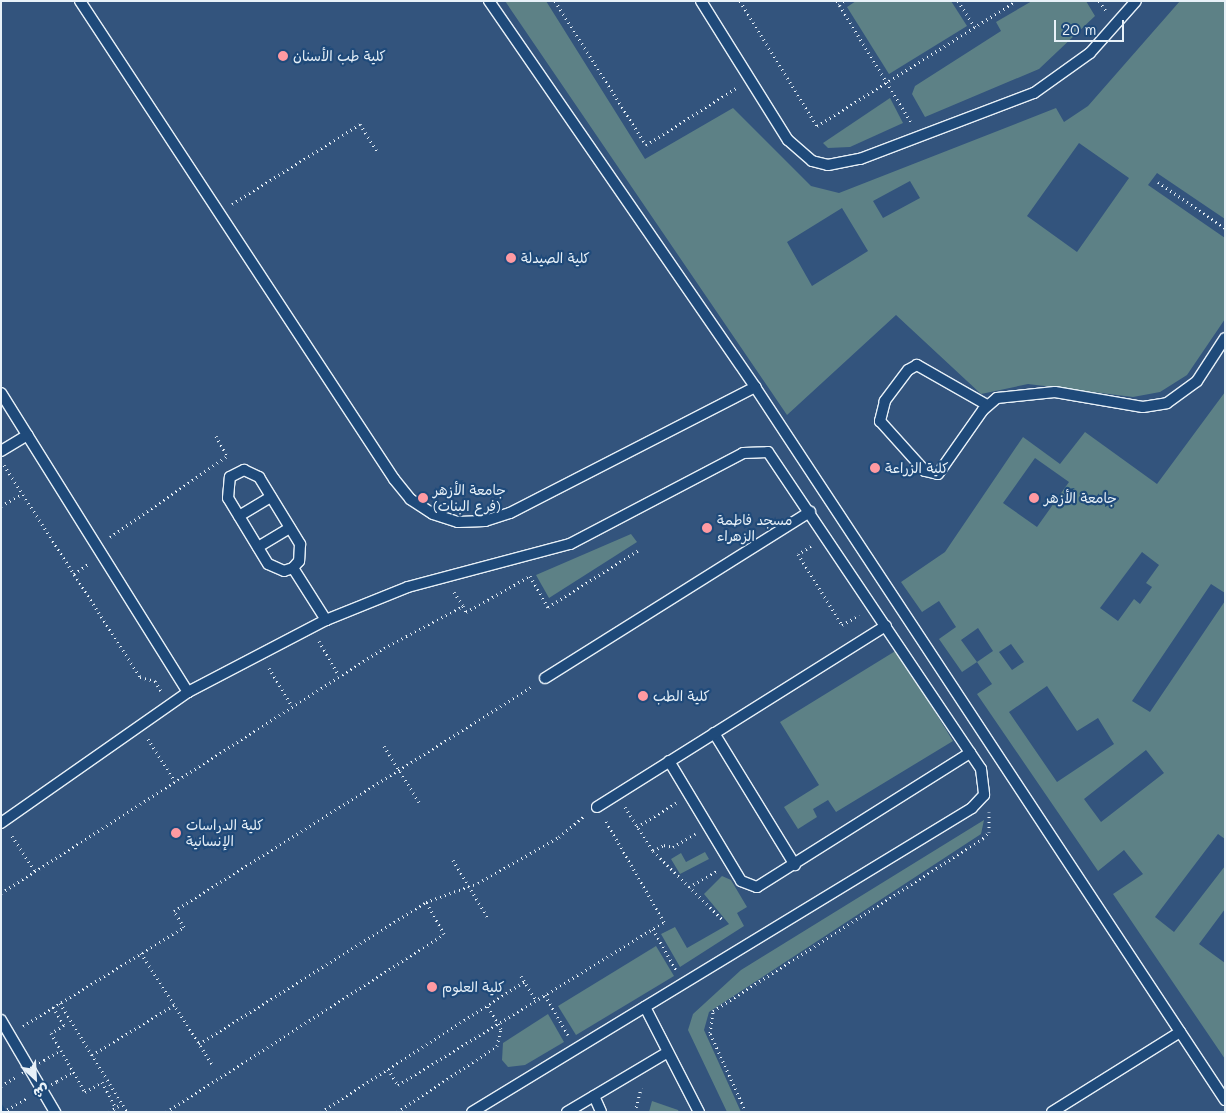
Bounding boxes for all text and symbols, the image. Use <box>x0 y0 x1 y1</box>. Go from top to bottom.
scale bar <box>1056 10 1126 42</box>
text: 20 m <box>1062 19 1096 39</box>
place label: كلية طب الأسنان <box>293 48 386 64</box>
marker: كلية طب الأسنان <box>277 50 289 62</box>
place label: كلية الصيدلة <box>521 250 590 266</box>
marker: كلية الصيدلة <box>505 252 517 264</box>
place label: كلية الزراعة <box>885 460 948 476</box>
marker: كلية الزراعة <box>869 462 881 474</box>
place label: جامعة الأزهر (فرع البنات) <box>433 482 506 514</box>
place label: جامعة الأزهر <box>1044 490 1117 506</box>
marker: جامعة الأزهر (فرع البنات) <box>417 492 429 504</box>
marker: جامعة الأزهر <box>1028 492 1040 504</box>
place label: مسجد فاطمة الزهراء <box>717 512 792 544</box>
marker: مسجد فاطمة الزهراء <box>701 522 713 534</box>
place label: كلية الطب <box>653 688 710 704</box>
marker: كلية الطب <box>637 690 649 702</box>
place label: كلية الدراسات الإنسانية <box>186 817 263 850</box>
marker: كلية الدراسات الإنسانية <box>170 827 182 839</box>
place label: كلية العلوم <box>442 979 504 995</box>
marker: كلية العلوم <box>426 981 438 993</box>
north arrow <box>10 1053 60 1103</box>
text: ش <box>31 1080 53 1104</box>

